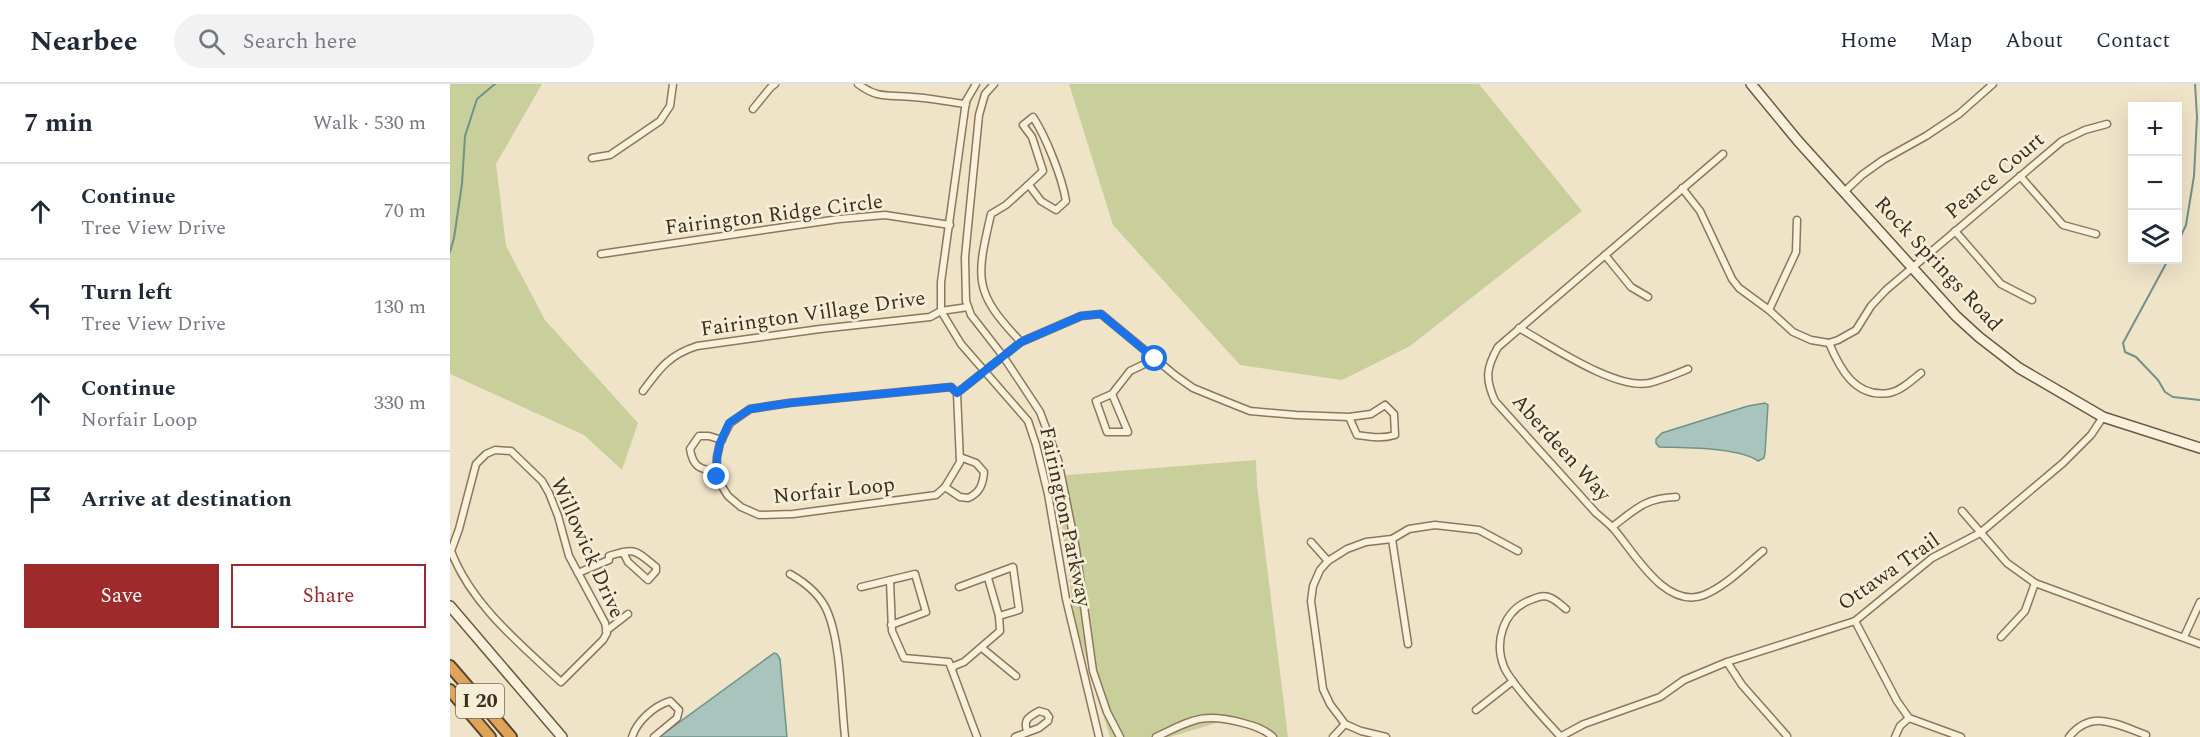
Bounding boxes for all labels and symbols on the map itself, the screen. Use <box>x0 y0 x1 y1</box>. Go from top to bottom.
street label: Pearce Court <box>1938 125 2052 227</box>
street label: Fairington Ridge Circle <box>663 186 885 244</box>
street label: Rock Springs Road <box>1867 189 2009 339</box>
street label: Fairington Village Drive <box>698 282 928 346</box>
route start <box>1141 345 1167 371</box>
street label: Aberdeen Way <box>1504 387 1619 510</box>
street label: Fairington Parkway <box>1030 424 1100 611</box>
route end <box>703 463 729 489</box>
street label: Norfair Loop <box>772 469 896 513</box>
street label: Willowick Drive <box>542 472 632 624</box>
street label: Ottawa Trail <box>1831 525 1947 619</box>
road number: I 20 <box>456 684 504 718</box>

